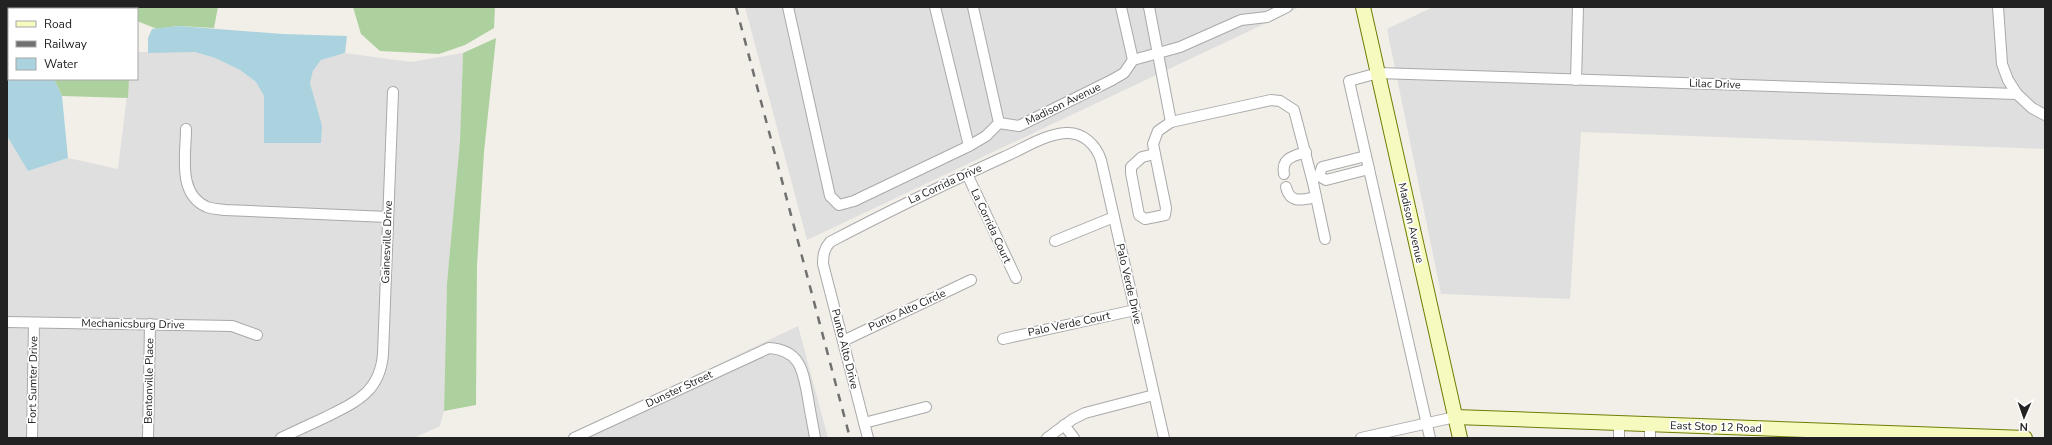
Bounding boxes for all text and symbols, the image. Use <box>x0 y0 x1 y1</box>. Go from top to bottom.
legend <box>8 8 138 80</box>
text: Road <box>44 16 72 32</box>
text: Railway <box>44 36 88 52</box>
text: Water <box>44 56 78 72</box>
street label: Lilac Drive <box>1689 76 1741 92</box>
street label: Madison Avenue <box>1023 79 1103 129</box>
street label: La Corrida Drive <box>906 160 984 208</box>
street label: Madison Avenue <box>1394 181 1428 265</box>
street label: La Corrida Court <box>967 186 1015 266</box>
street label: Gainesville Drive <box>378 200 396 284</box>
street label: Palo Verde Drive <box>1112 242 1146 326</box>
street label: Punto Alto Circle <box>866 285 948 335</box>
street label: Punto Alto Drive <box>828 307 862 391</box>
street label: Palo Verde Court <box>1026 308 1112 340</box>
street label: Mechanicsburg Drive <box>81 316 185 332</box>
street label: Fort Sumter Drive <box>25 336 41 424</box>
street label: Bentonville Place <box>141 338 157 424</box>
street label: Dunster Street <box>643 367 715 411</box>
north arrow <box>2004 397 2044 437</box>
street label: East Stop 12 Road <box>1670 418 1762 436</box>
text: N <box>2019 419 2028 434</box>

